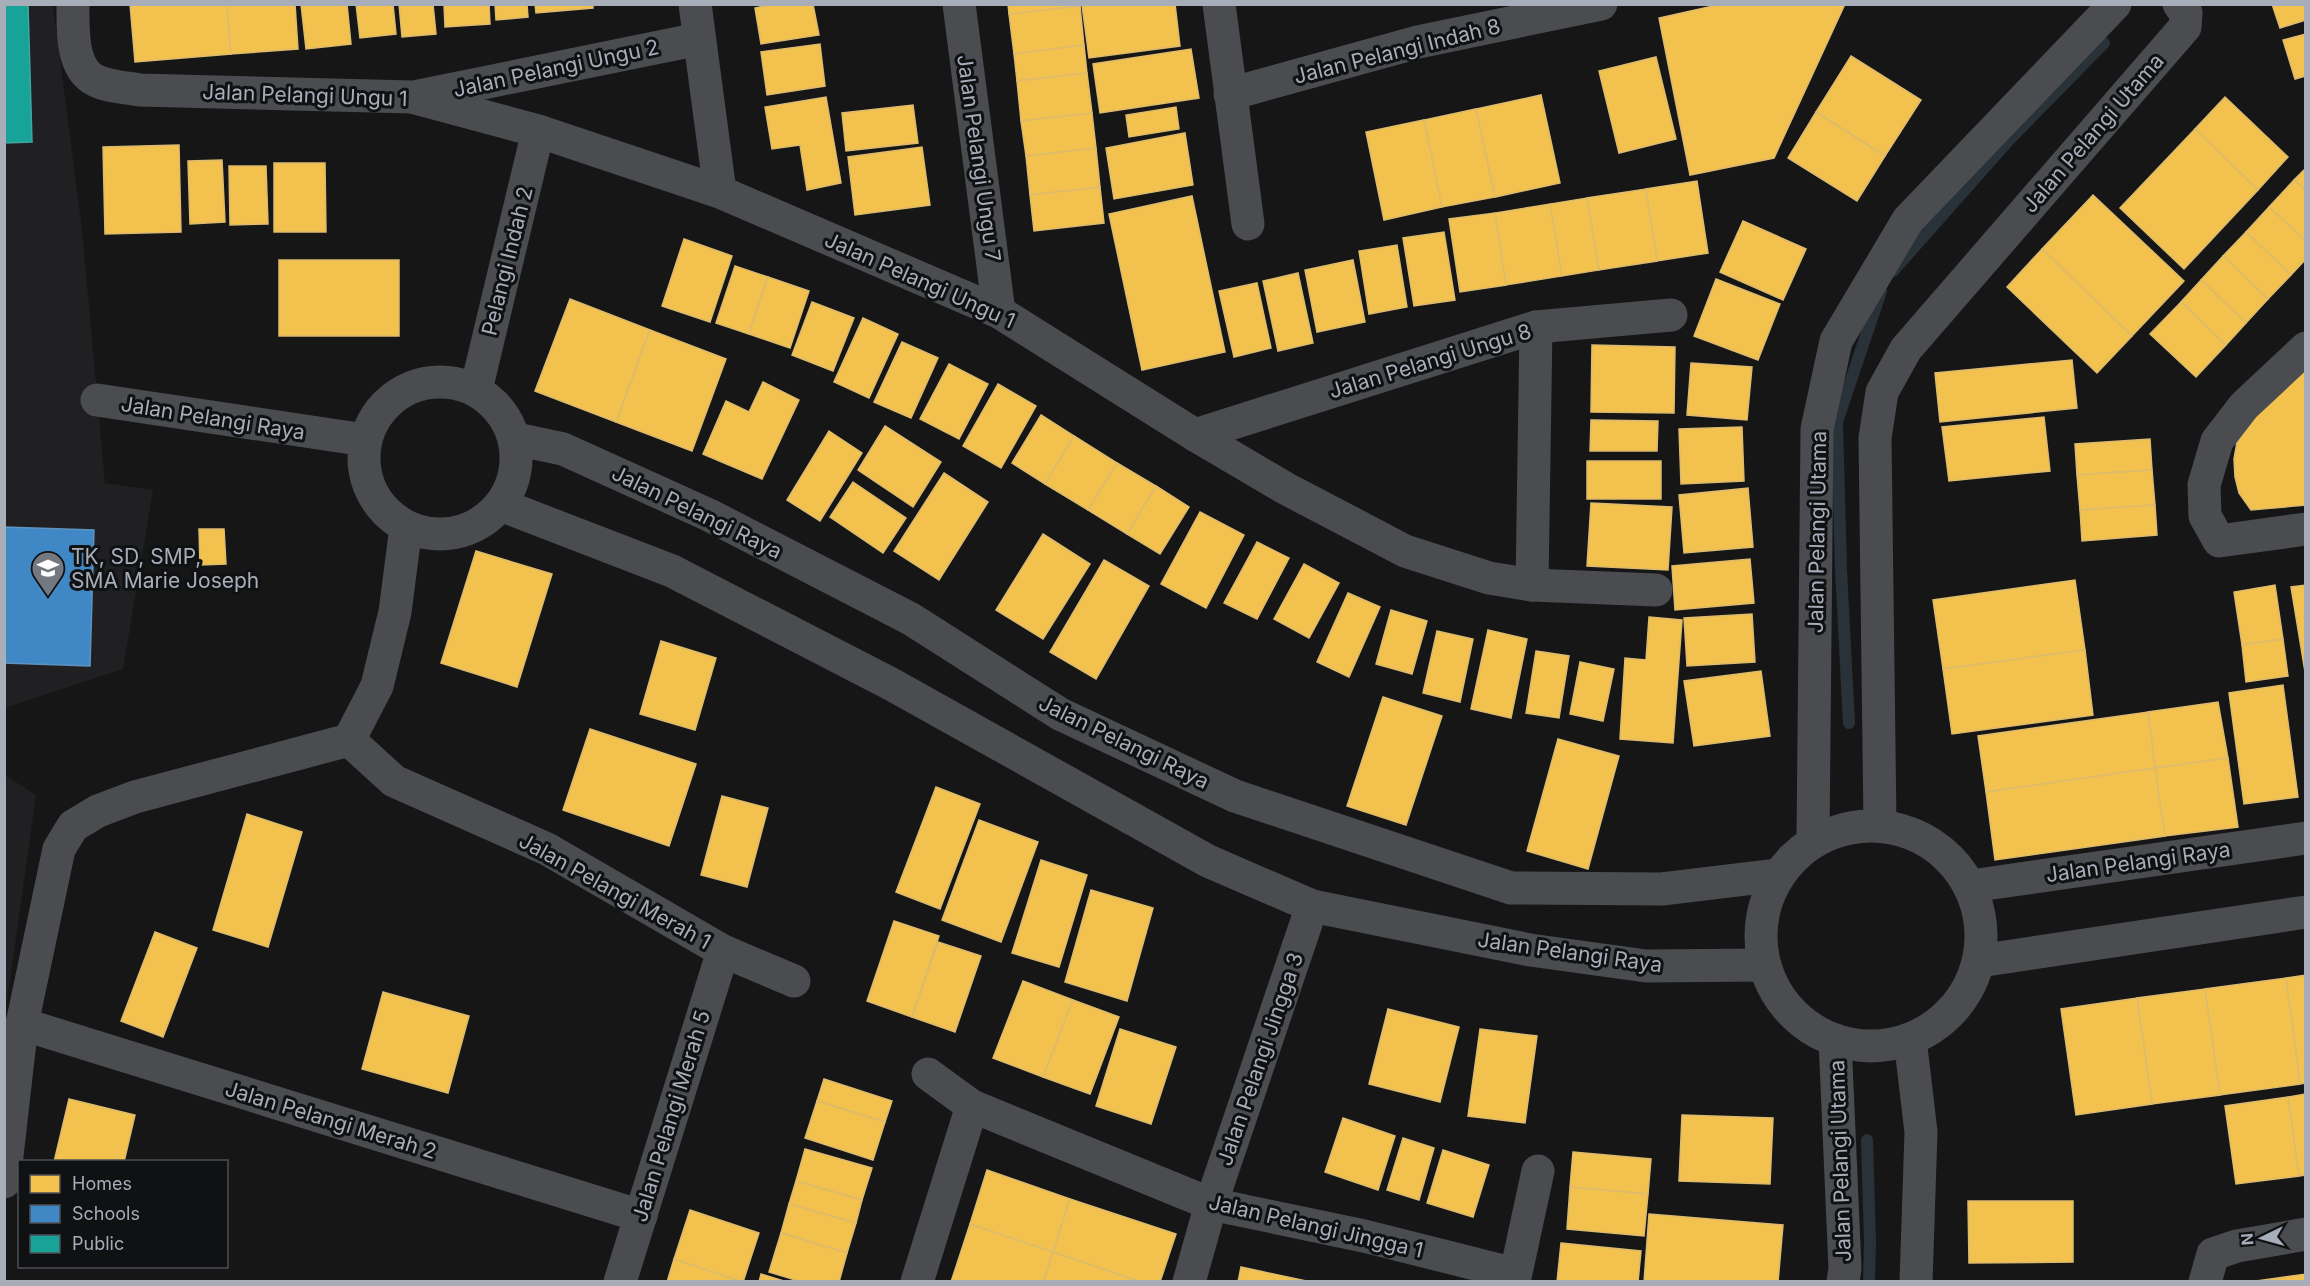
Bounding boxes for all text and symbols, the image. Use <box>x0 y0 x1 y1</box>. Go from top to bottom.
street label: Jalan Pelangi Indah 8 <box>1291 13 1503 89</box>
street label: Jalan Pelangi Ungu 2 <box>451 34 661 102</box>
street label: Jalan Pelangi Utama <box>2017 48 2169 218</box>
street label: Jalan Pelangi Ungu 7 <box>952 53 1006 263</box>
street label: Jalan Pelangi Ungu 1 <box>202 79 408 111</box>
street label: Pelangi Indah 2 <box>476 184 538 338</box>
street label: Jalan Pelangi Ungu 1 <box>821 227 1019 333</box>
street label: Jalan Pelangi Ungu 8 <box>1326 318 1534 404</box>
street label: Jalan Pelangi Raya <box>119 391 307 445</box>
street label: Jalan Pelangi Utama <box>1803 431 1831 633</box>
street label: Jalan Pelangi Raya <box>608 460 786 564</box>
place label: TK, SD, SMP, SMA Marie Joseph <box>71 544 259 593</box>
school or university icon: TK, SD, SMP, SMA Marie Joseph <box>30 550 66 597</box>
street label: Jalan Pelangi Raya <box>1035 690 1213 794</box>
street label: Jalan Pelangi Merah 1 <box>515 828 715 954</box>
street label: Jalan Pelangi Raya <box>2044 837 2232 887</box>
street label: Jalan Pelangi Raya <box>1476 927 1664 977</box>
street label: Jalan Pelangi Jingga 3 <box>1212 949 1308 1169</box>
street label: Jalan Pelangi Merah 5 <box>627 1007 715 1225</box>
street label: Jalan Pelangi Utama <box>1824 1060 1856 1262</box>
street label: Jalan Pelangi Merah 2 <box>222 1076 440 1164</box>
legend <box>18 1160 228 1268</box>
text: Homes <box>72 1173 132 1194</box>
street label: Jalan Pelangi Jingga 1 <box>1206 1189 1426 1263</box>
text: Schools <box>72 1203 140 1224</box>
north arrow <box>2232 1208 2292 1268</box>
text: N <box>2237 1232 2258 1246</box>
text: Public <box>72 1233 124 1254</box>

